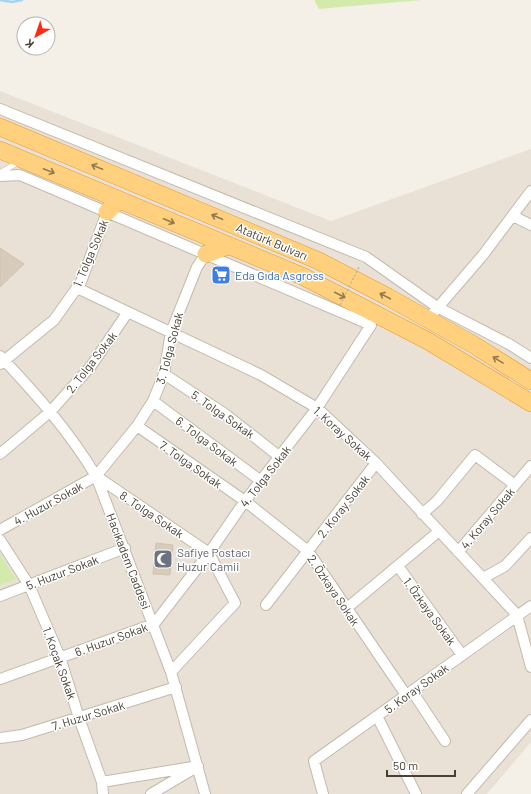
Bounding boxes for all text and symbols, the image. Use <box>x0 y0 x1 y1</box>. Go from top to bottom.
north arrow <box>16 16 56 56</box>
text: K <box>22 37 36 51</box>
one-way arrow <box>91 163 103 170</box>
one-way arrow <box>42 167 54 175</box>
one-way arrow <box>211 213 223 220</box>
street label: 1. Tolga Sokak <box>70 217 110 289</box>
one-way arrow <box>163 217 175 225</box>
street label: Atatürk Bulvarı <box>234 220 310 262</box>
supermarket icon: Eda Gıda Asgross <box>210 264 232 286</box>
place label: Eda Gıda Asgross <box>235 268 324 282</box>
one-way arrow <box>380 291 392 299</box>
one-way arrow <box>333 292 345 299</box>
street label: 3. Tolga Sokak <box>153 311 185 385</box>
street label: 2. Tolga Sokak <box>63 329 119 395</box>
one-way arrow <box>492 356 504 364</box>
street label: 5. Tolga Sokak <box>189 387 257 441</box>
street label: 1. Koray Sokak <box>311 403 375 463</box>
street label: 6. Tolga Sokak <box>173 413 241 469</box>
street label: 7. Tolga Sokak <box>157 437 225 491</box>
street label: 4. Tolga Sokak <box>237 442 293 510</box>
street label: 2. Koray Sokak <box>314 472 372 540</box>
street label: 4. Huzur Sokak <box>11 478 85 528</box>
street label: 4. Koray Sokak <box>457 484 517 552</box>
street label: 8. Tolga Sokak <box>117 488 187 540</box>
street label: Hacıkadem Caddesi <box>104 511 154 611</box>
place label: Safiye Postacı Huzur Camii <box>177 545 250 573</box>
mosque icon: Safiye Postacı Huzur Camii <box>152 548 174 570</box>
street label: 5. Huzur Sokak <box>24 552 100 592</box>
street label: 2. Özkaya Sokak <box>305 552 363 628</box>
street label: 1. Özkaya Sokak <box>401 574 459 648</box>
street label: 6. Huzur Sokak <box>73 619 149 659</box>
street label: 1. Koçak Sokak <box>40 625 80 701</box>
street label: 5. Koray Sokak <box>381 660 451 716</box>
street label: 7. Huzur Sokak <box>50 697 126 733</box>
scale bar <box>387 752 455 778</box>
text: 50 m <box>393 758 418 772</box>

